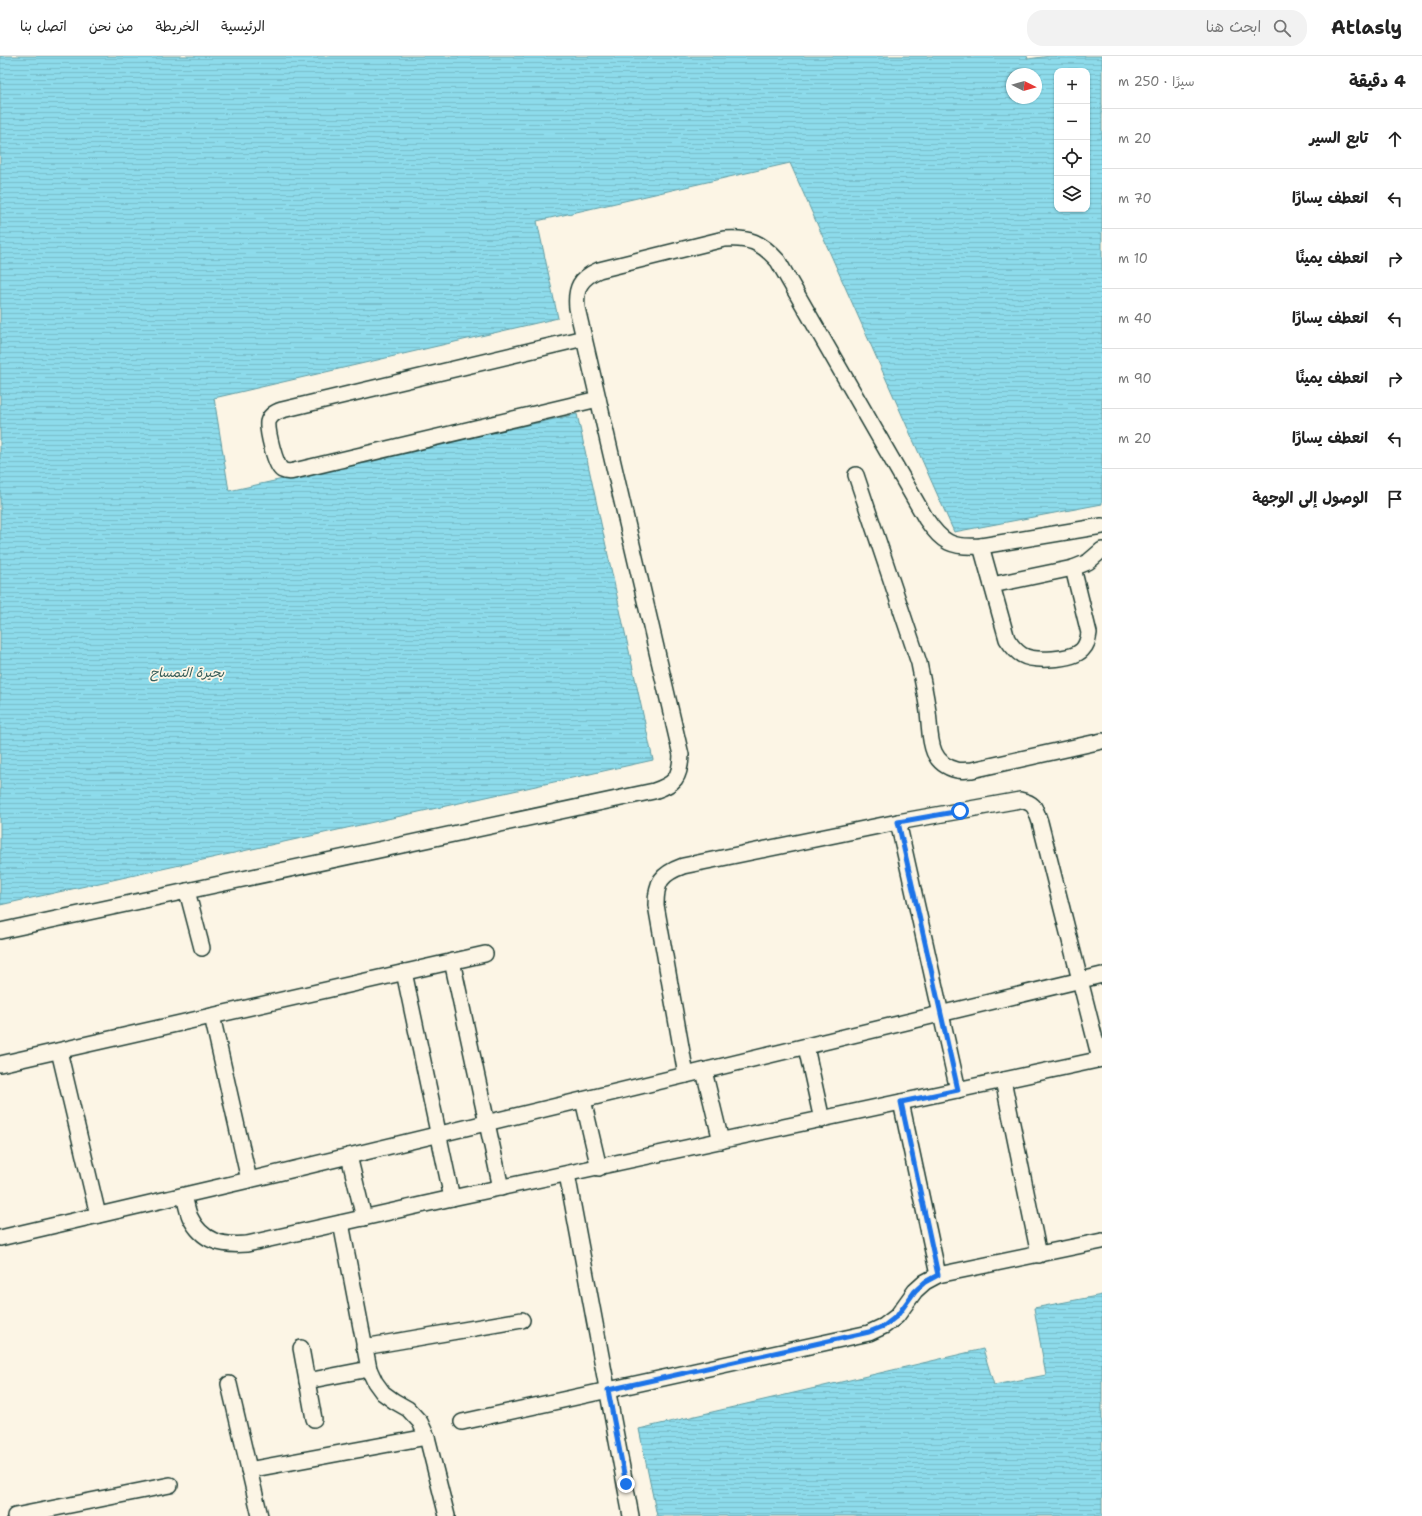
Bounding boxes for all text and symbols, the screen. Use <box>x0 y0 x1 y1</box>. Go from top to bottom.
search box <box>1027 10 1307 46</box>
text: Atlasly <box>1331 15 1402 40</box>
text: اتصل بنا <box>20 17 67 35</box>
text: من نحن <box>89 17 133 35</box>
text: الخريطة <box>155 17 199 35</box>
text: الرئيسية <box>221 17 265 35</box>
text: ابحث هنا <box>1206 17 1261 37</box>
icon: search <box>1271 17 1293 39</box>
north arrow <box>1006 68 1042 104</box>
map controls <box>1054 68 1090 212</box>
button: + <box>1054 68 1090 104</box>
text: 4 دقيقة <box>1349 70 1406 92</box>
text: سيرًا · 250 m <box>1118 73 1195 90</box>
button: − <box>1054 104 1090 140</box>
text: تابع السير <box>1309 128 1368 148</box>
icon: ahead <box>1384 128 1406 150</box>
text: 20 m <box>1118 130 1151 147</box>
button: locate <box>1054 140 1090 176</box>
button: layers <box>1054 176 1090 212</box>
text: انعطف يسارًا <box>1292 188 1368 208</box>
icon: left <box>1384 188 1406 210</box>
text: 70 m <box>1118 190 1152 207</box>
text: انعطف يمينًا <box>1296 248 1368 268</box>
icon: right <box>1384 248 1406 270</box>
text: 10 m <box>1118 250 1148 267</box>
text: انعطف يسارًا <box>1292 308 1368 328</box>
icon: left <box>1384 308 1406 330</box>
text: 40 m <box>1118 310 1152 327</box>
text: انعطف يمينًا <box>1296 368 1368 388</box>
icon: right <box>1384 368 1406 390</box>
text: 90 m <box>1118 370 1152 387</box>
text: انعطف يسارًا <box>1292 428 1368 448</box>
icon: left <box>1384 428 1406 450</box>
text: 20 m <box>1118 430 1151 447</box>
text: الوصول إلى الوجهة <box>1252 488 1368 508</box>
icon: arrive <box>1384 488 1406 510</box>
water label: بحيرة التمساح <box>150 664 225 682</box>
route start <box>951 802 969 820</box>
route end <box>617 1475 635 1493</box>

